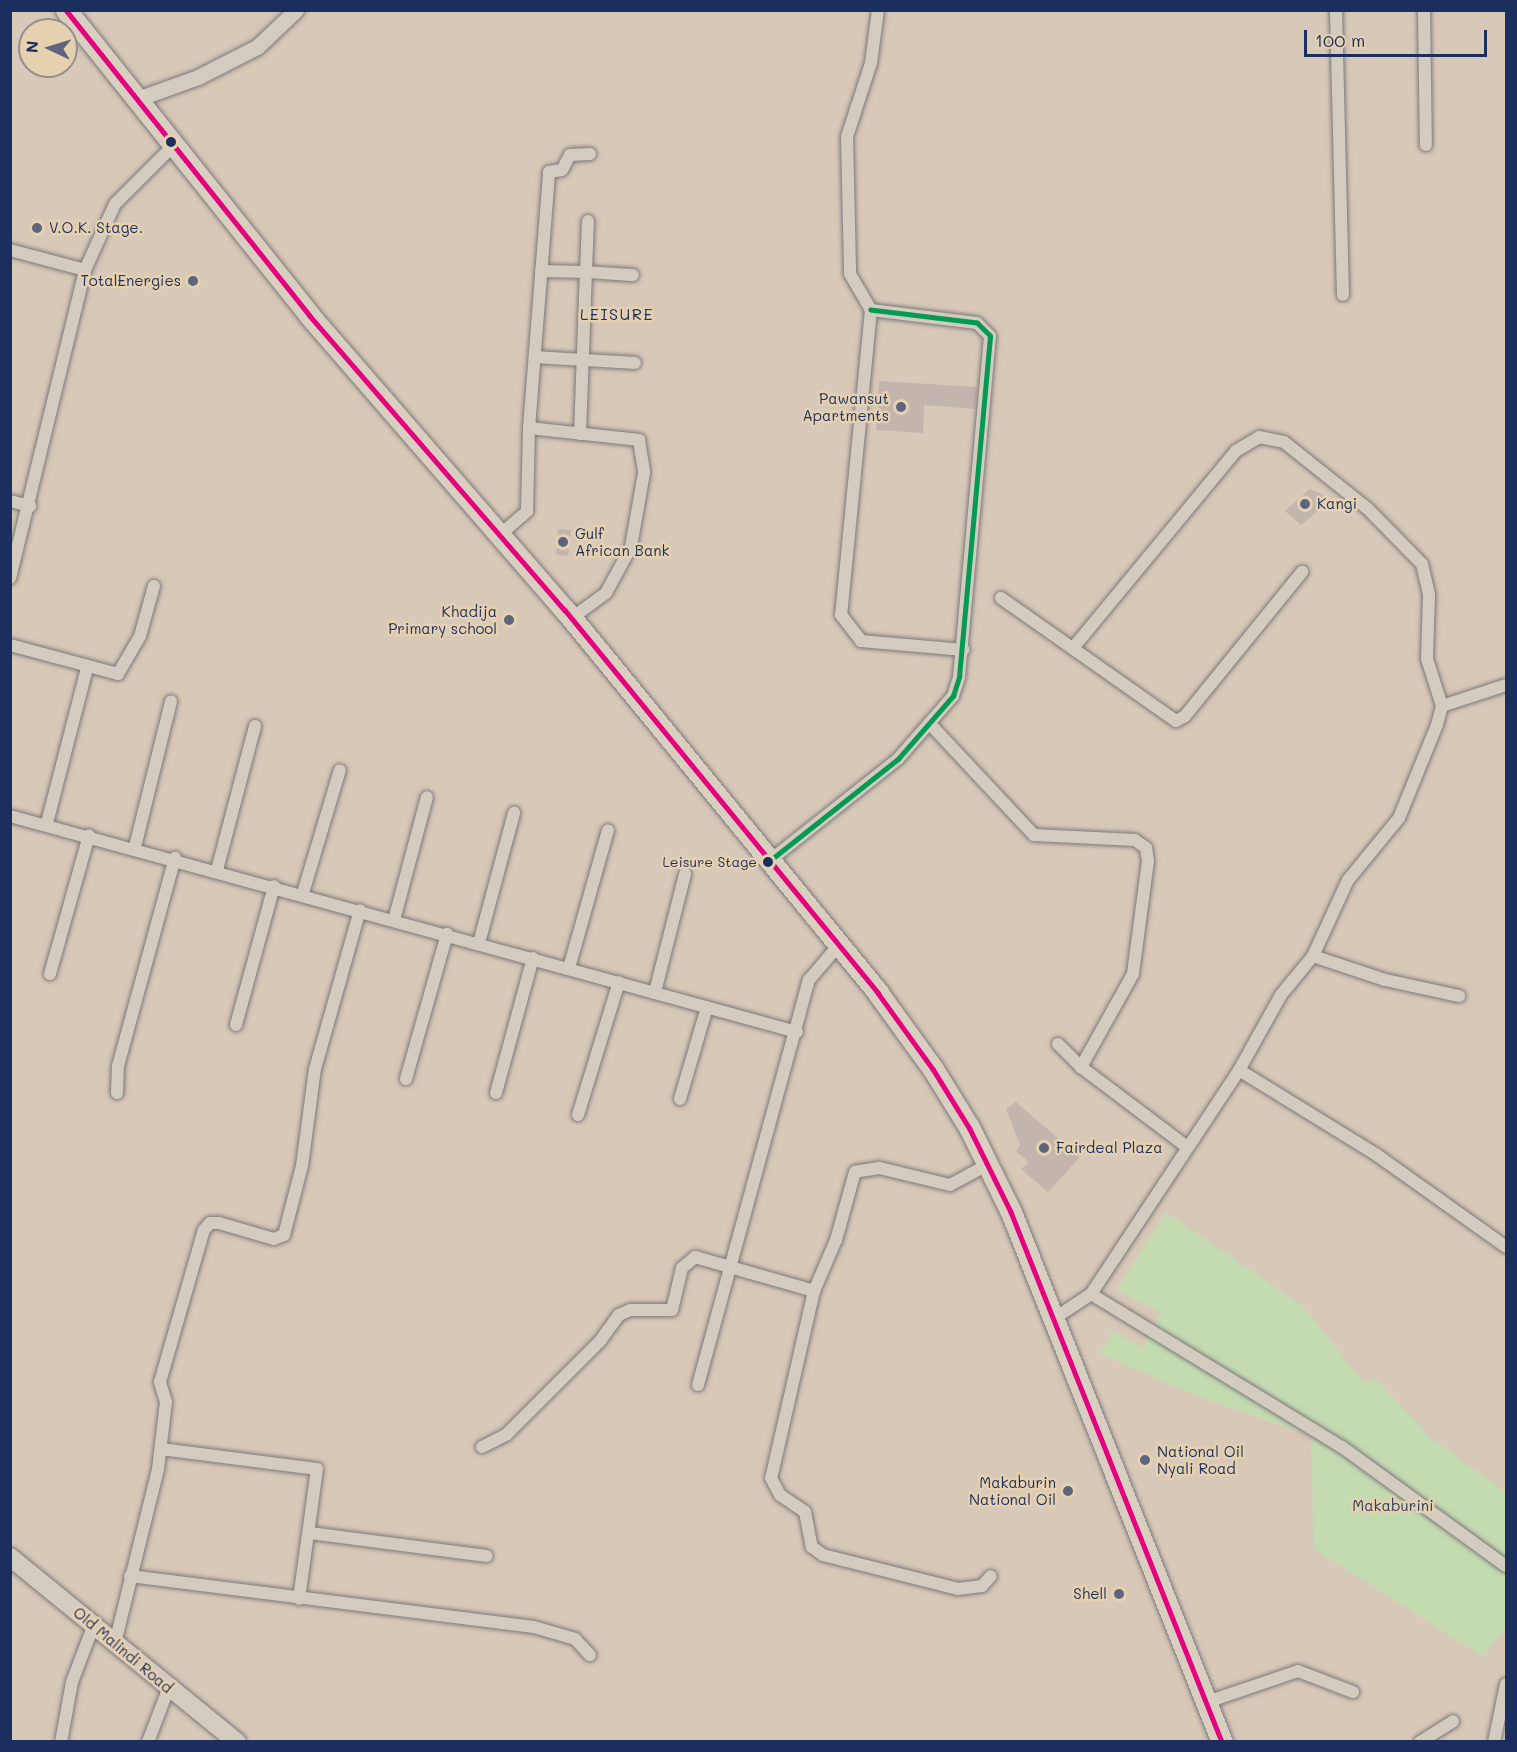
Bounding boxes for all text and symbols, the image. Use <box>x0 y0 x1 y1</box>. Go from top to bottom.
north arrow <box>18 18 78 78</box>
scale bar <box>1307 18 1490 56</box>
text: 100 m <box>1315 28 1365 52</box>
text: N <box>21 40 42 54</box>
unlabelled marker <box>165 136 177 148</box>
place label: V.O.K. Stage. <box>49 219 143 237</box>
marker: V.O.K. Stage. <box>30 221 44 235</box>
place label: TotalEnergies <box>80 272 181 290</box>
marker: TotalEnergies <box>186 274 200 288</box>
district label: LEISURE <box>580 304 654 324</box>
place label: Pawansut Apartments <box>802 389 889 424</box>
marker: Pawansut Apartments <box>894 400 908 414</box>
place label: Kangi <box>1317 495 1357 513</box>
marker: Kangi <box>1298 497 1312 511</box>
place label: Gulf African Bank <box>575 524 670 559</box>
marker: Gulf African Bank <box>556 535 570 549</box>
place label: Khadija Primary school <box>388 602 497 637</box>
marker: Khadija Primary school <box>502 613 516 627</box>
place label: Leisure Stage <box>663 854 757 870</box>
marker: Leisure Stage <box>762 856 774 868</box>
place label: Fairdeal Plaza <box>1056 1139 1163 1157</box>
marker: Fairdeal Plaza <box>1037 1141 1051 1155</box>
place label: National Oil Nyali Road <box>1157 1442 1244 1477</box>
marker: National Oil Nyali Road <box>1138 1453 1152 1467</box>
place label: Makaburin National Oil <box>969 1473 1056 1508</box>
marker: Makaburin National Oil <box>1061 1484 1075 1498</box>
park label: Makaburini <box>1352 1497 1434 1515</box>
place label: Shell <box>1073 1585 1107 1603</box>
marker: Shell <box>1112 1587 1126 1601</box>
street label: Old Malindi Road <box>70 1603 176 1697</box>

